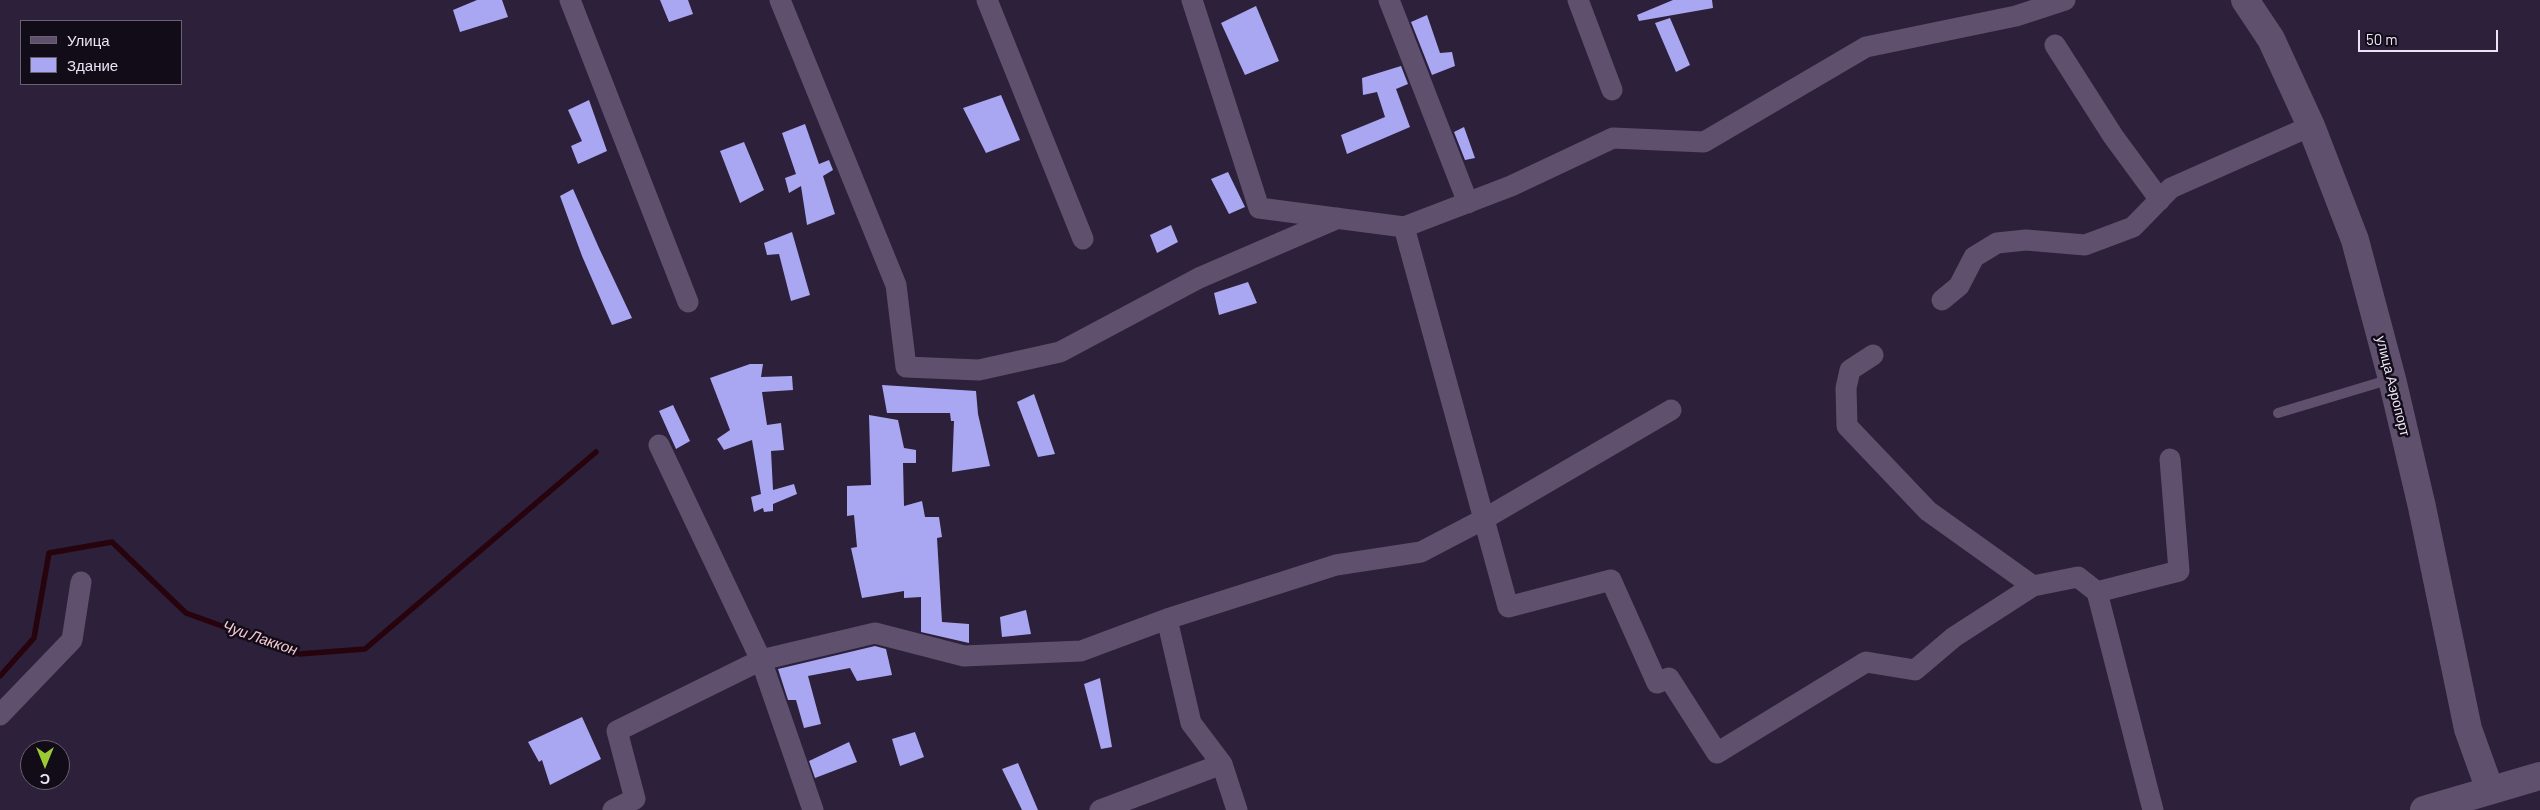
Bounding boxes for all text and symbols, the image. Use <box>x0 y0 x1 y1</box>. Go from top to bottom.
legend <box>20 20 182 85</box>
scale bar <box>2360 20 2500 52</box>
text: 50 m <box>2366 30 2398 48</box>
text: Улица <box>67 31 110 49</box>
text: Здание <box>67 56 118 74</box>
street label: улица Аэропорт <box>2372 334 2414 438</box>
water label: Чуи Лаккон <box>220 617 300 659</box>
north arrow <box>20 740 70 790</box>
text: С <box>40 771 50 788</box>

